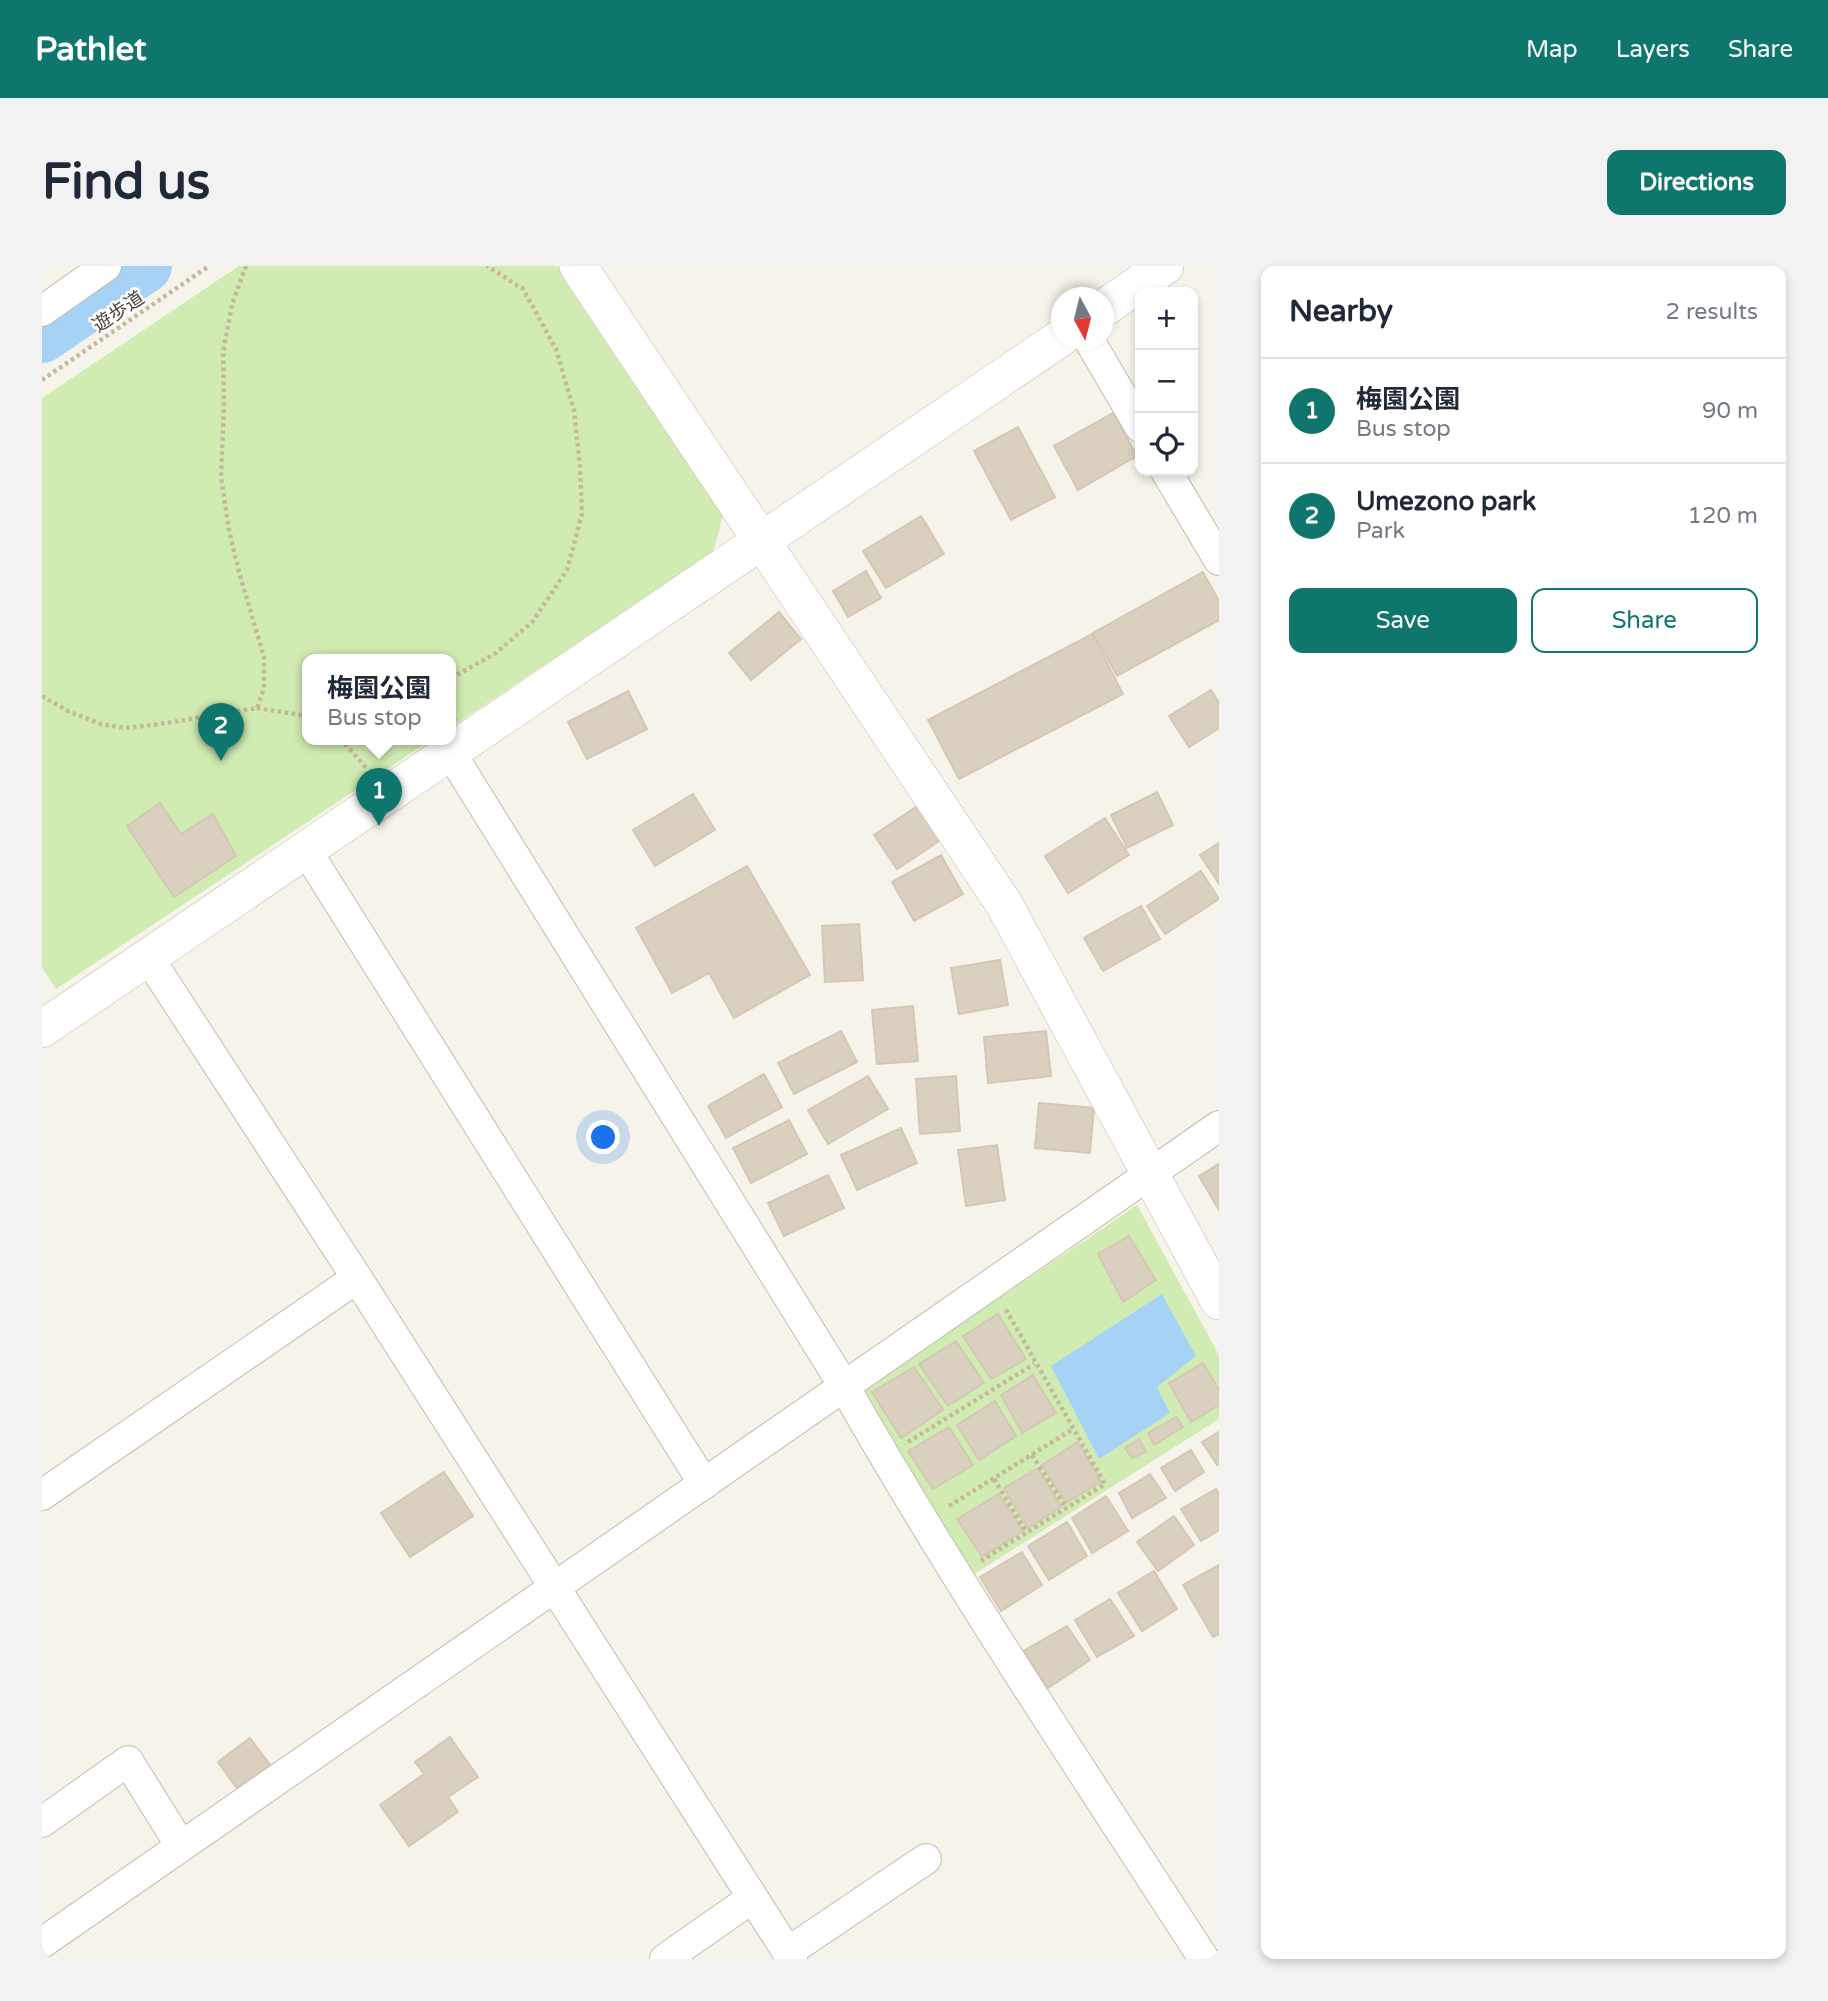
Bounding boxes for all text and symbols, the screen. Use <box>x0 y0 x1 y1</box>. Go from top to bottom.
text: Pathlet <box>35 30 147 69</box>
text: Map <box>1526 35 1578 64</box>
text: Layers <box>1616 35 1690 64</box>
text: Share <box>1728 35 1793 64</box>
button: Directions <box>1607 150 1786 215</box>
text: Find us <box>42 153 210 212</box>
street label: 遊歩道 <box>89 287 148 337</box>
north arrow <box>1051 287 1114 350</box>
map controls <box>1135 287 1198 476</box>
button: + <box>1135 287 1198 350</box>
text: Nearby <box>1289 293 1393 330</box>
text: 2 results <box>1665 298 1758 326</box>
button: − <box>1135 350 1198 413</box>
text: 梅園公園 <box>1356 384 1460 415</box>
text: 1 <box>1305 397 1319 425</box>
text: 90 m <box>1702 397 1758 425</box>
button: locate <box>1135 413 1198 476</box>
text: Bus stop <box>1356 415 1451 443</box>
text: Umezono park <box>1356 486 1536 517</box>
text: 2 <box>1305 502 1319 530</box>
text: 120 m <box>1688 502 1758 530</box>
text: Park <box>1356 517 1405 545</box>
button: Save <box>1289 588 1517 653</box>
button: Share <box>1531 588 1758 653</box>
popup <box>302 654 456 745</box>
text: 梅園公園 <box>327 673 431 704</box>
pin: 2 <box>198 703 244 761</box>
text: Bus stop <box>327 704 422 732</box>
pin: 1 <box>356 768 402 826</box>
your location <box>586 1120 620 1154</box>

